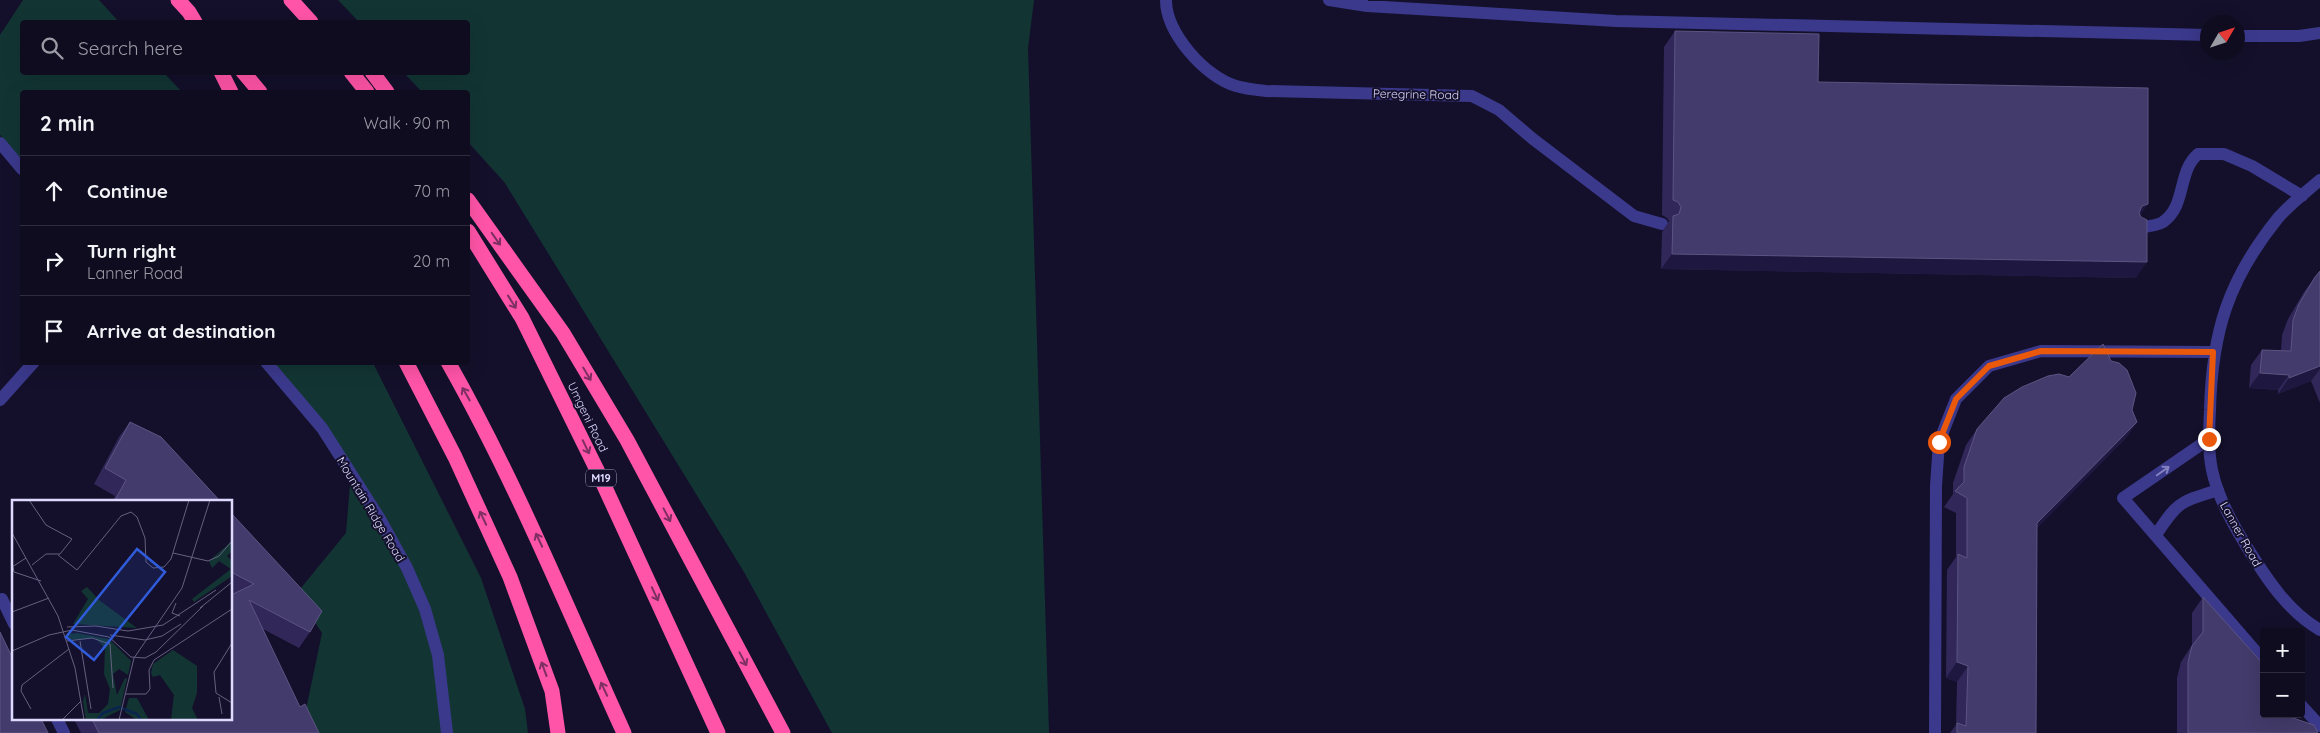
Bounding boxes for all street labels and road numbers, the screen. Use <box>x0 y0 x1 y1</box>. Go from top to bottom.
street label: Peregrine Road <box>1373 86 1459 102</box>
street label: Umgeni Road <box>565 380 611 454</box>
street label: Mountain Ridge Road <box>334 454 408 564</box>
road number: M19 <box>586 469 616 486</box>
street label: Lanner Road <box>2217 499 2265 569</box>

